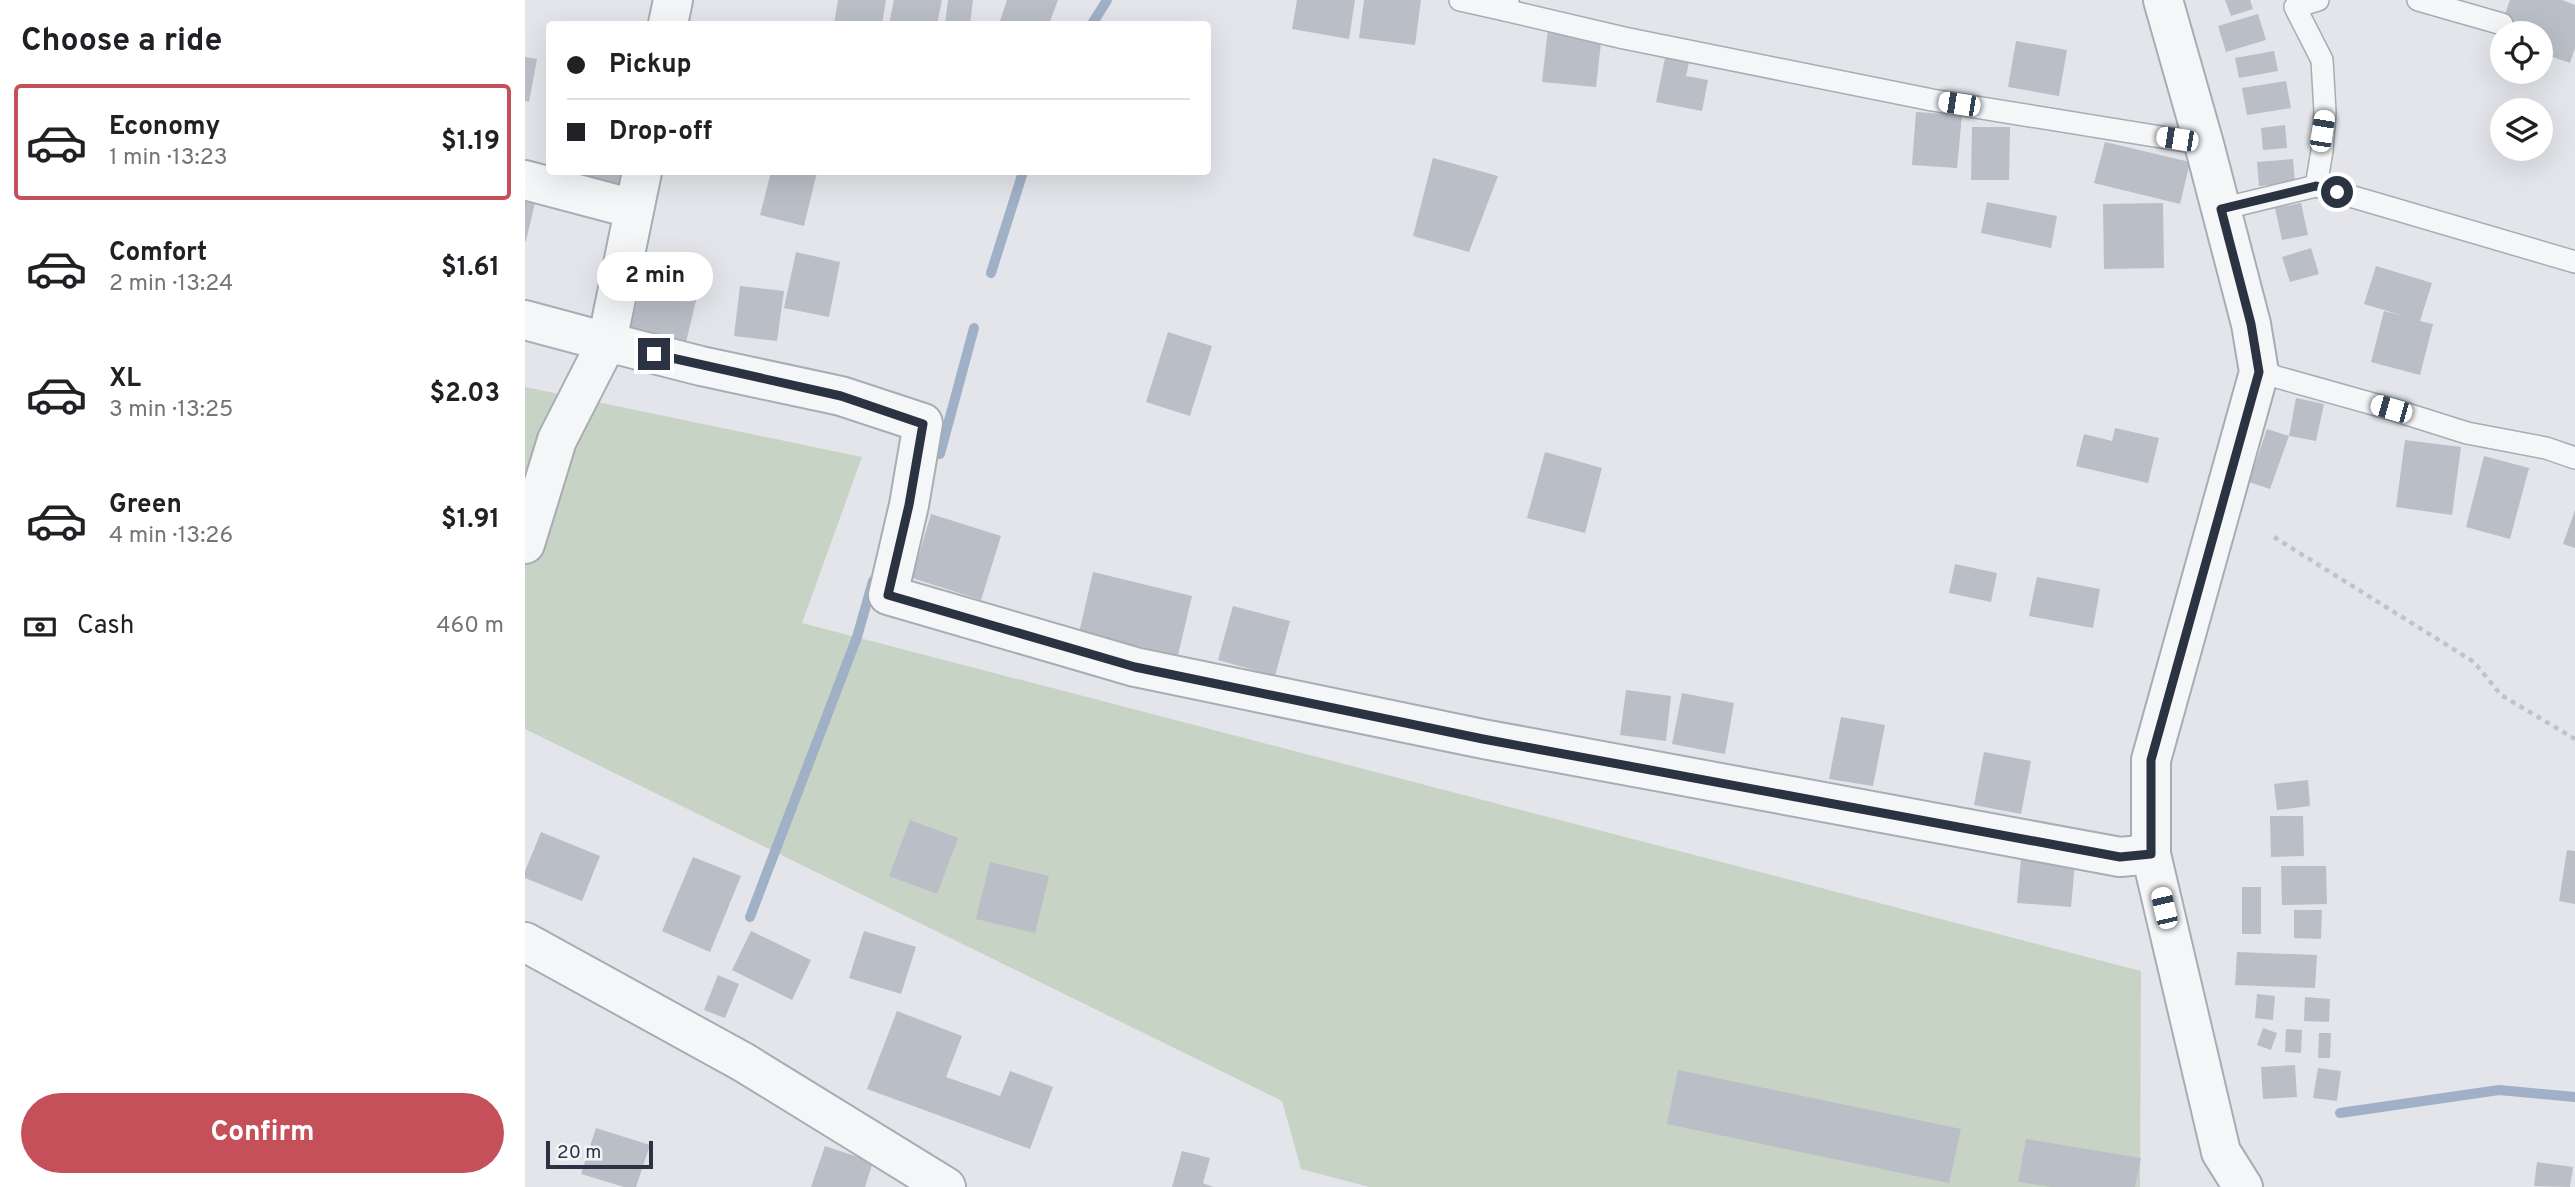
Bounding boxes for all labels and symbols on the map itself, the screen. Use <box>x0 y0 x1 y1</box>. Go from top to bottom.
car <box>1937 90 1982 118</box>
car <box>2309 109 2336 153</box>
car <box>2155 125 2200 153</box>
route start <box>2321 176 2353 208</box>
callout: 2 min <box>596 252 712 302</box>
route end <box>638 338 670 370</box>
car <box>2368 393 2415 425</box>
car <box>2150 885 2179 931</box>
scale bar <box>546 1138 653 1170</box>

